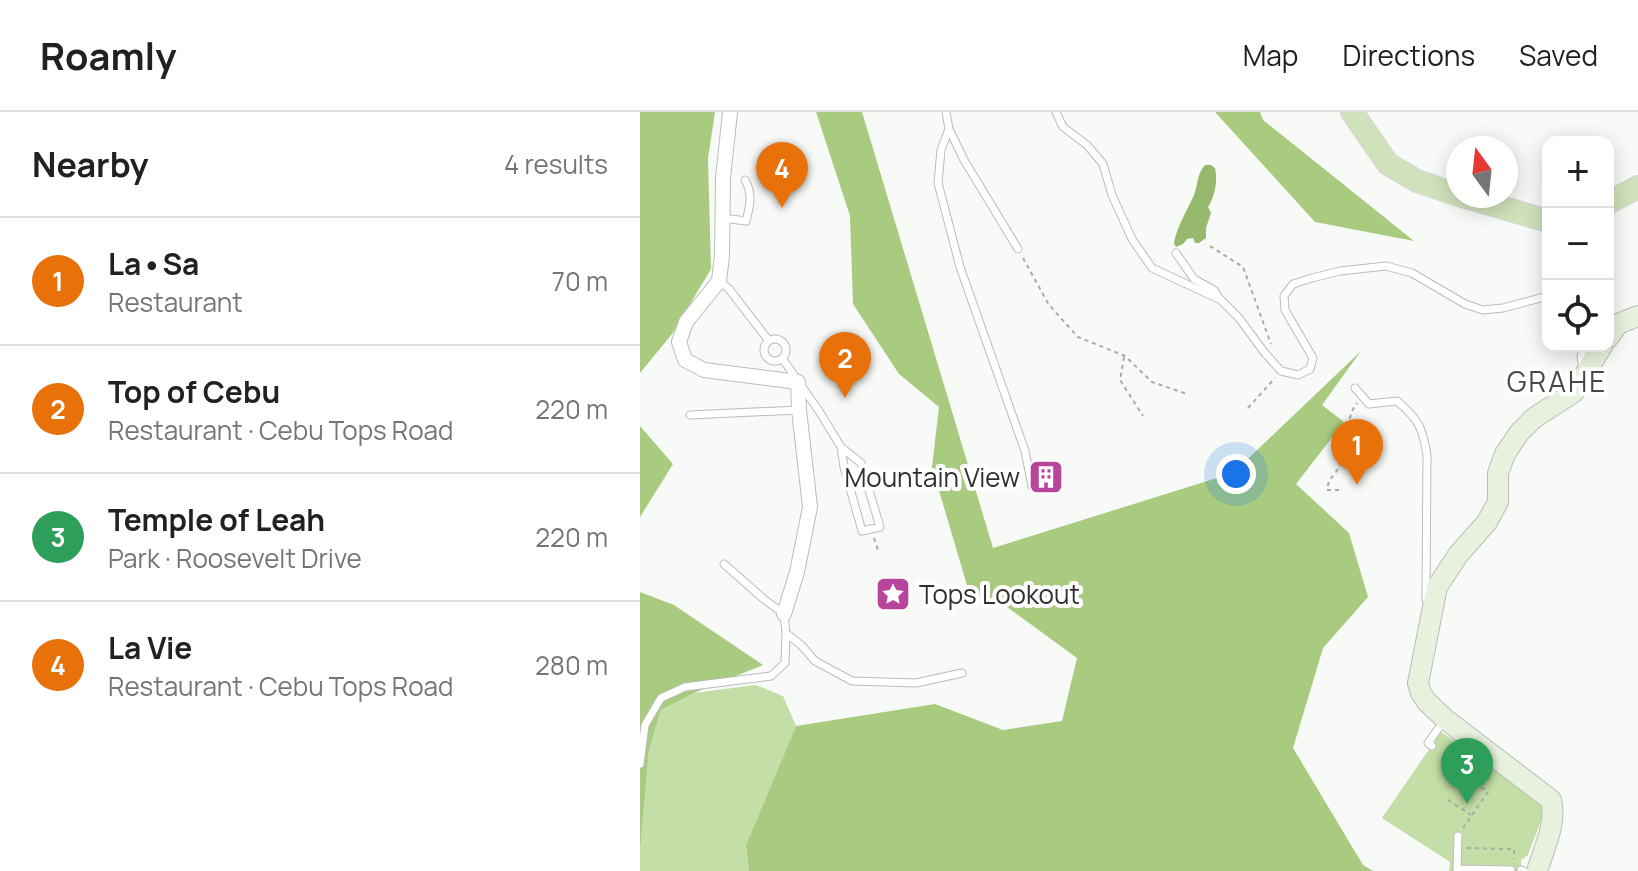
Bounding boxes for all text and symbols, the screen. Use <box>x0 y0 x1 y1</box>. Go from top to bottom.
text: Roamly <box>40 29 177 81</box>
text: Map <box>1243 36 1298 74</box>
text: Directions <box>1342 36 1475 74</box>
text: Saved <box>1519 36 1598 74</box>
north arrow <box>1446 136 1518 208</box>
map controls <box>1542 136 1614 352</box>
button: + <box>1542 136 1614 208</box>
text: Nearby <box>32 141 148 187</box>
pin: 4 <box>756 142 808 208</box>
text: 4 results <box>504 146 608 182</box>
button: − <box>1542 208 1614 280</box>
text: La•Sa <box>108 243 199 284</box>
text: 1 <box>52 263 64 299</box>
text: 70 m <box>552 263 608 299</box>
button: locate <box>1542 280 1614 352</box>
text: Restaurant <box>108 284 243 320</box>
pin: 2 <box>819 332 871 398</box>
district label: GRAHE <box>1507 362 1607 400</box>
text: Top of Cebu <box>108 371 280 412</box>
text: 2 <box>50 391 66 427</box>
text: 220 m <box>535 391 608 427</box>
text: Restaurant · Cebu Tops Road <box>108 412 453 448</box>
pin: 1 <box>1331 419 1383 485</box>
your location <box>1216 454 1256 494</box>
building icon: Mountain View <box>1027 458 1065 496</box>
place label: Mountain View <box>844 459 1020 495</box>
text: Temple of Leah <box>108 499 325 540</box>
text: 3 <box>50 519 66 555</box>
text: 220 m <box>535 519 608 555</box>
text: Park · Roosevelt Drive <box>108 540 362 576</box>
place icon: Tops Lookout <box>874 575 912 613</box>
place label: Tops Lookout <box>919 576 1080 612</box>
text: La Vie <box>108 627 192 668</box>
text: 4 <box>50 647 66 683</box>
text: 280 m <box>535 647 608 683</box>
text: Restaurant · Cebu Tops Road <box>108 668 453 704</box>
pin: 3 <box>1441 738 1493 804</box>

